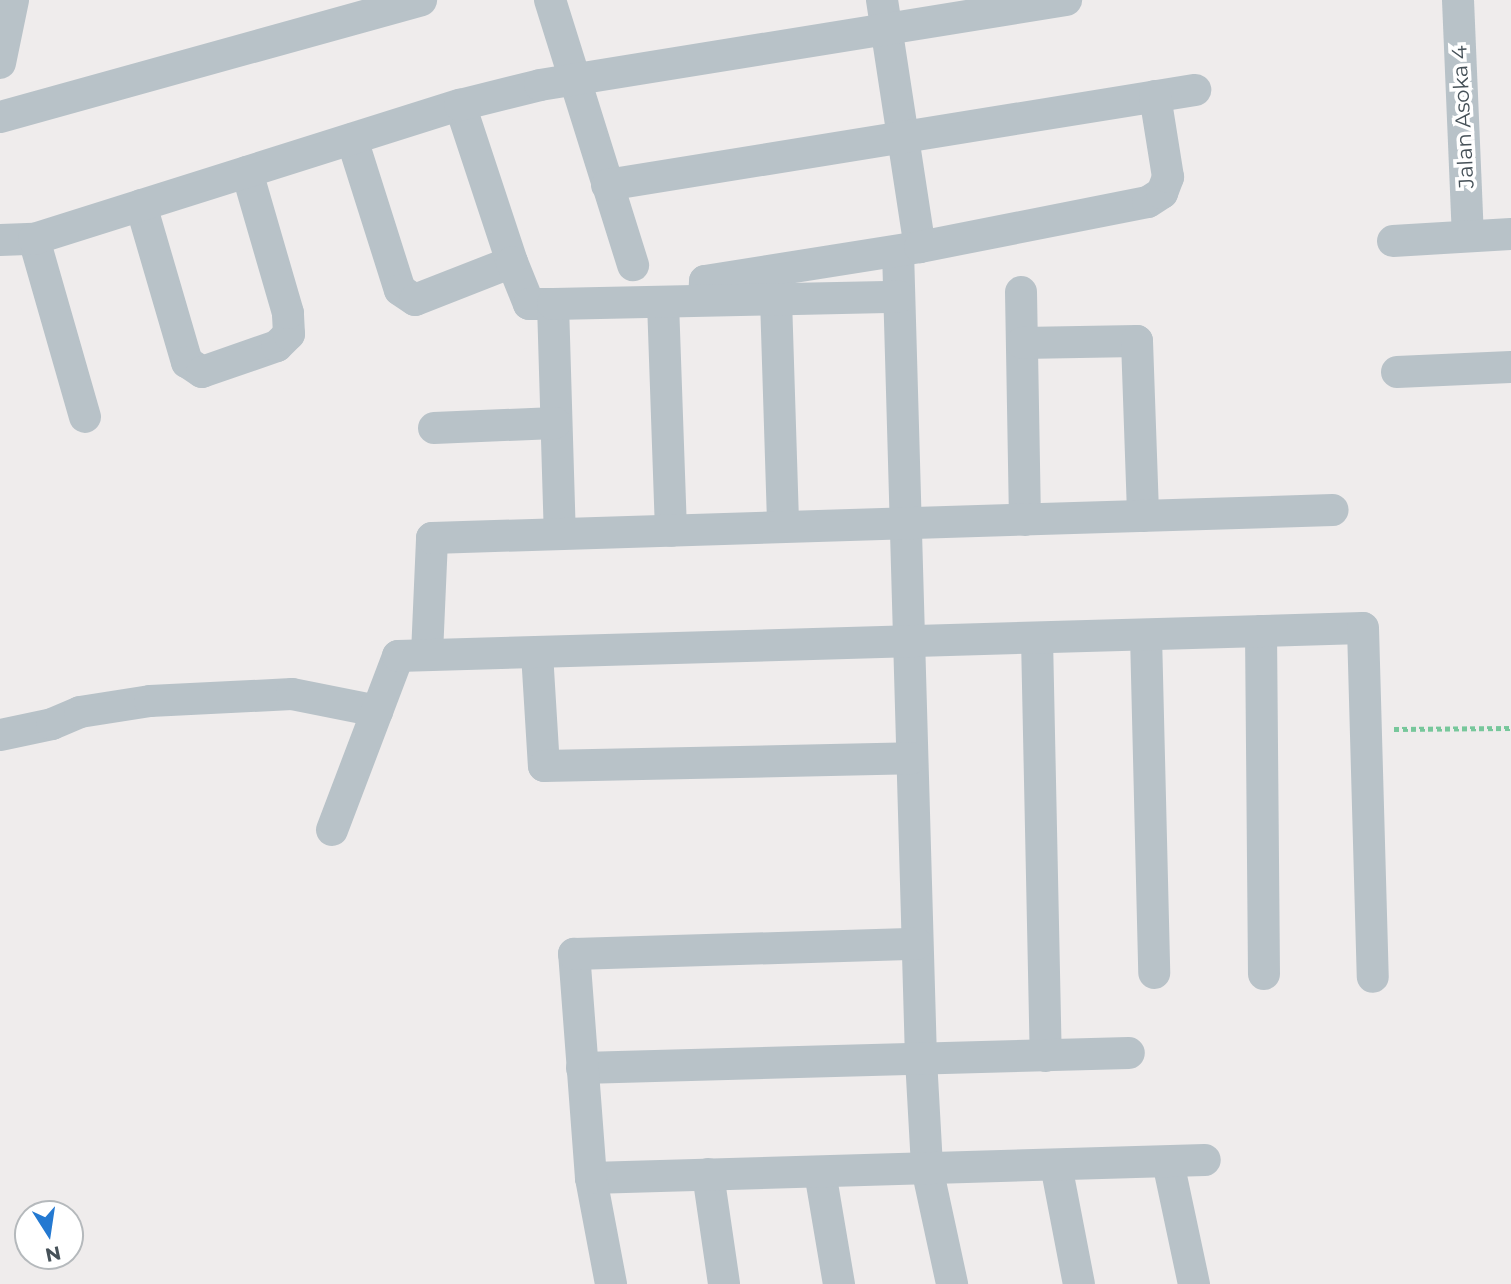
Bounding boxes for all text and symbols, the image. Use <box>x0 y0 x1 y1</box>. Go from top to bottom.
street label: Jalan Asoka 4 <box>1447 45 1479 189</box>
north arrow <box>14 1200 84 1270</box>
text: N <box>43 1241 63 1267</box>

